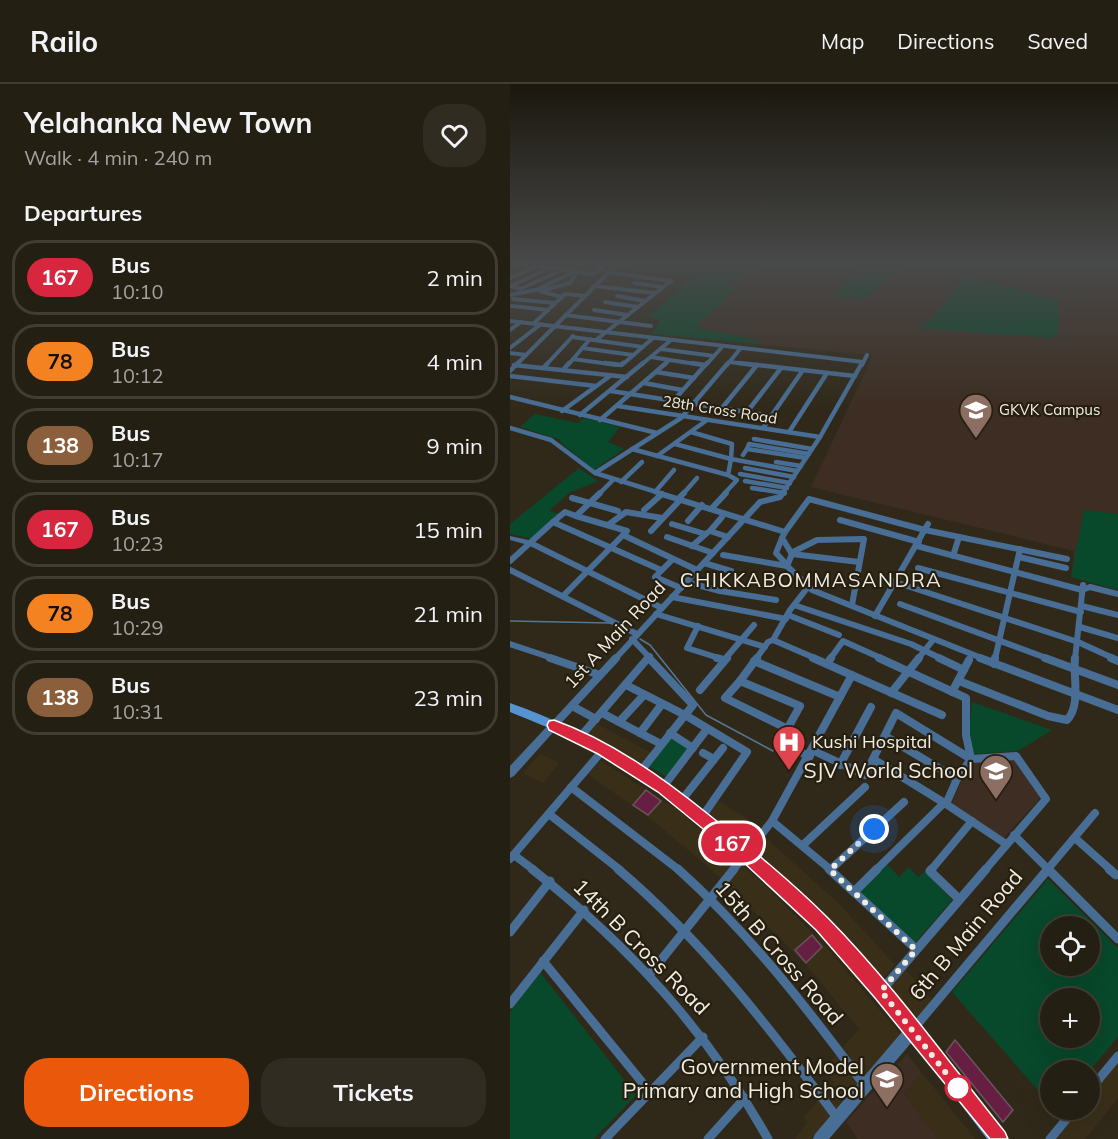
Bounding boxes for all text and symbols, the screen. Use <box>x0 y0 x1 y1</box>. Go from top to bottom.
text: Railo <box>30 24 98 59</box>
text: Map <box>821 28 864 54</box>
text: Directions <box>897 28 994 54</box>
text: Saved <box>1027 28 1088 54</box>
button: heart <box>423 104 486 167</box>
text: Yelahanka New Town <box>24 105 313 140</box>
text: Walk · 4 min · 240 m <box>24 145 212 170</box>
text: Departures <box>24 199 142 227</box>
text: Bus <box>111 251 150 279</box>
text: 167 <box>41 264 79 290</box>
text: 2 min <box>427 264 483 292</box>
text: 10:10 <box>111 279 164 304</box>
text: Bus <box>111 335 150 363</box>
text: 78 <box>47 348 73 374</box>
text: 4 min <box>427 348 483 376</box>
text: 10:12 <box>111 363 164 388</box>
street label: 28th Cross Road <box>661 391 779 428</box>
school or university icon: GKVK Campus <box>958 392 994 439</box>
place label: GKVK Campus <box>999 400 1100 419</box>
text: Bus <box>111 419 150 447</box>
text: 138 <box>41 432 79 458</box>
text: 9 min <box>427 432 483 460</box>
text: 10:17 <box>111 447 164 472</box>
text: Bus <box>111 503 150 531</box>
text: 167 <box>41 516 79 542</box>
text: 15 min <box>413 516 483 544</box>
text: 10:23 <box>111 531 164 556</box>
district label: CHIKKABOMMASANDRA <box>680 567 942 592</box>
street label: 1st A Main Road <box>559 576 670 693</box>
text: Bus <box>111 587 150 615</box>
text: 78 <box>47 600 73 626</box>
text: 21 min <box>413 600 483 628</box>
text: 10:29 <box>111 615 164 640</box>
text: Bus <box>111 671 150 699</box>
text: 138 <box>41 684 79 710</box>
text: 23 min <box>413 684 483 712</box>
text: 10:31 <box>111 699 164 724</box>
hospital icon: Kushi Hospital <box>771 724 807 771</box>
place label: Kushi Hospital <box>812 730 932 753</box>
school or university icon: SJV World School <box>978 753 1014 800</box>
place label: SJV World School <box>803 757 973 783</box>
your location <box>859 814 889 844</box>
line badge: 167 <box>698 824 766 862</box>
text: 167 <box>713 830 751 856</box>
street label: 6th B Main Road <box>903 864 1027 1005</box>
street label: 14th B Cross Road <box>568 873 715 1020</box>
street label: 15th B Cross Road <box>710 875 849 1029</box>
map controls <box>1040 916 1100 1120</box>
button: locate <box>1040 916 1100 976</box>
button: + <box>1040 988 1100 1048</box>
place label: Government Model Primary and High School <box>623 1053 864 1103</box>
button: Directions <box>24 1058 249 1127</box>
button: Tickets <box>261 1058 486 1127</box>
button: − <box>1040 1060 1100 1120</box>
school or university icon: Government Model Primary and High School <box>869 1061 905 1108</box>
unlabelled marker <box>945 1075 971 1101</box>

